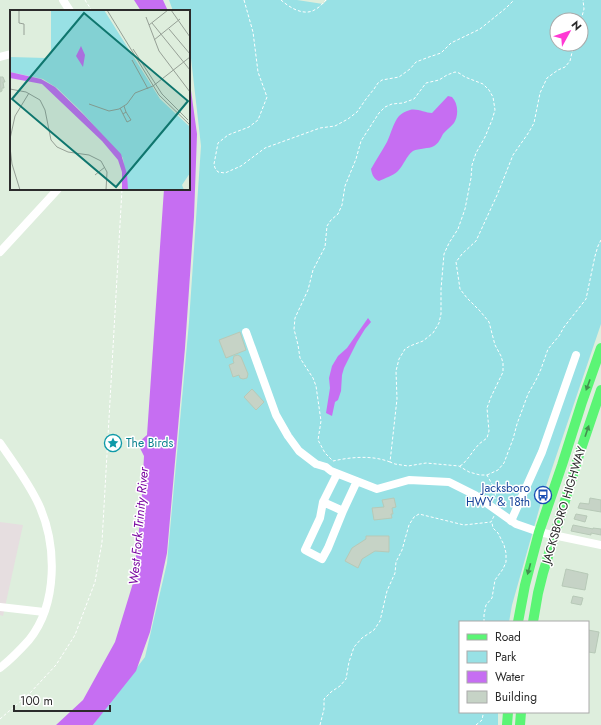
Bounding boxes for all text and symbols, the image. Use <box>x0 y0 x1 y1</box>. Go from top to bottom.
inset map <box>10 10 190 190</box>
north arrow <box>549 12 589 52</box>
text: N <box>568 17 586 34</box>
one-way arrow <box>584 380 590 392</box>
one-way arrow <box>584 425 590 437</box>
place icon: The Birds <box>103 433 123 453</box>
place label: The Birds <box>126 434 173 452</box>
street label: JACKSBORO HIGHWAY <box>537 444 591 568</box>
water label: West Fork Trinity River <box>124 466 153 586</box>
place label: Jacksboro HWY & 18th <box>466 479 530 511</box>
bus stop icon: Jacksboro HWY & 18th <box>533 485 553 505</box>
one-way arrow <box>526 563 532 575</box>
legend <box>459 621 589 713</box>
text: Road <box>495 628 521 646</box>
text: Park <box>495 648 517 666</box>
text: Water <box>495 668 526 686</box>
scale bar <box>14 687 110 713</box>
text: Building <box>495 688 537 706</box>
text: 100 m <box>20 692 53 710</box>

